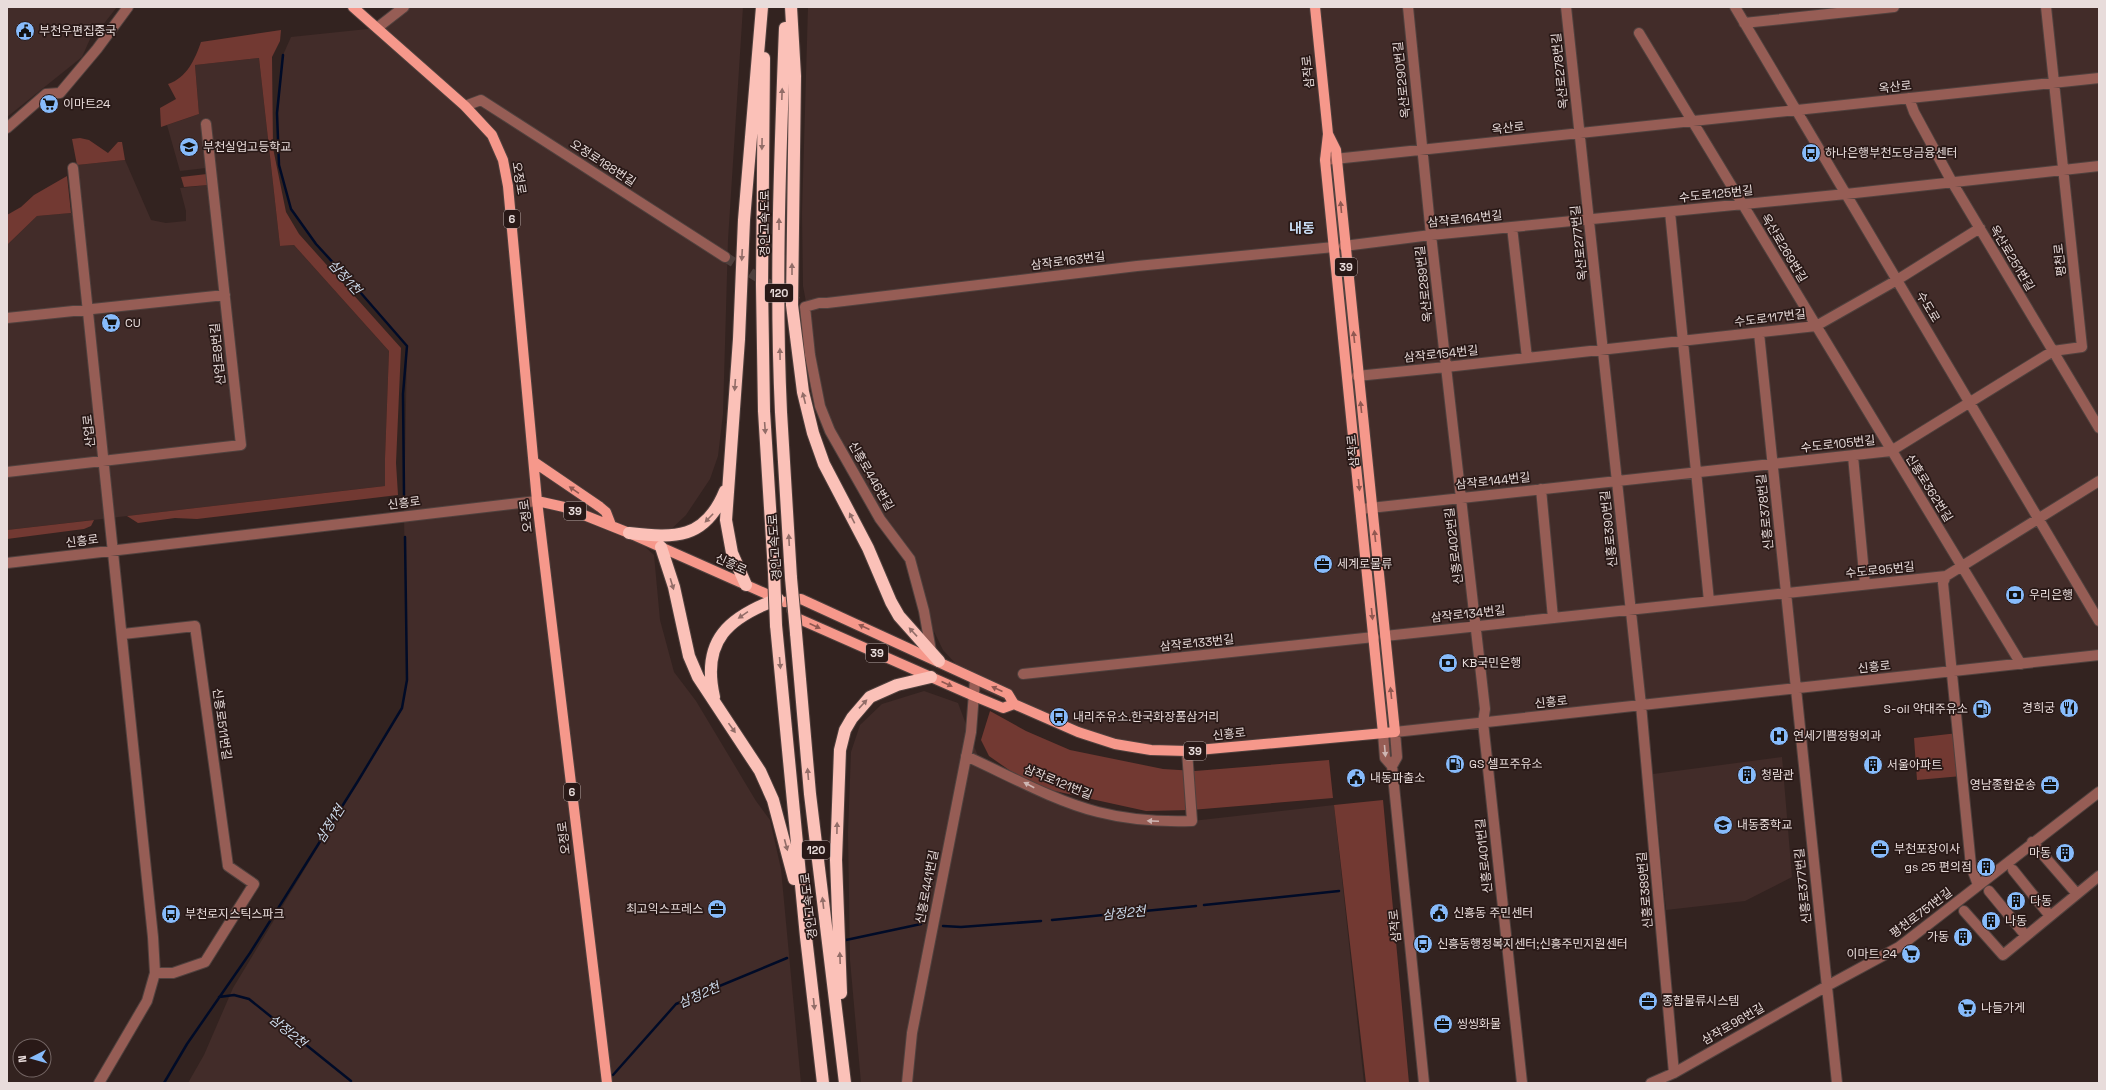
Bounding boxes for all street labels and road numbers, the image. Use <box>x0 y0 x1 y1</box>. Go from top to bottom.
street label: 옥산로278번길 <box>1548 32 1572 110</box>
street label: 옥산로290번길 <box>1390 41 1414 119</box>
street label: 삼작로 <box>1298 55 1318 89</box>
street label: 옥산로 <box>1878 77 1912 97</box>
street label: 옥산로 <box>1491 118 1525 138</box>
street label: 오정로188번길 <box>567 136 639 190</box>
street label: 오정로 <box>508 160 530 196</box>
street label: 수도로125번길 <box>1678 182 1754 206</box>
street label: 경인고속도로 <box>757 190 773 256</box>
street label: 옥산로277번길 <box>1567 204 1591 282</box>
street label: 삼작로164번길 <box>1427 207 1503 231</box>
road number: 6 <box>504 210 520 228</box>
street label: 옥산로269번길 <box>1757 211 1811 285</box>
street label: 옥산로251번길 <box>1986 222 2038 294</box>
street label: 평천로 <box>2050 243 2070 277</box>
street label: 옥산로289번길 <box>1412 245 1436 323</box>
street label: 삼작로163번길 <box>1030 249 1106 273</box>
road number: 39 <box>1335 258 1357 276</box>
road number: 120 <box>765 284 793 302</box>
street label: 수도로 <box>1913 289 1943 325</box>
street label: 수도로117번길 <box>1733 306 1807 330</box>
street label: 산업로8번길 <box>207 322 229 386</box>
street label: 삼작로154번길 <box>1403 342 1479 366</box>
street label: 산업로 <box>79 414 99 448</box>
street label: 수도로105번길 <box>1800 432 1876 456</box>
street label: 삼작로 <box>1343 434 1363 468</box>
street label: 신흥로446번길 <box>845 438 897 514</box>
street label: 신흥로362번길 <box>1902 451 1956 525</box>
street label: 삼작로144번길 <box>1455 469 1531 493</box>
street label: 신흥로378번길 <box>1753 473 1777 551</box>
street label: 신흥로390번길 <box>1597 490 1621 568</box>
street label: 신흥로 <box>387 493 421 513</box>
street label: 오정로 <box>516 499 536 533</box>
road number: 39 <box>564 502 586 520</box>
street label: 신흥로402번길 <box>1441 506 1467 586</box>
street label: 경인고속도로 <box>765 513 785 581</box>
street label: 신흥로 <box>65 531 99 551</box>
street label: 신흥로 <box>713 550 749 578</box>
street label: 수도로95번길 <box>1844 558 1916 582</box>
street label: 삼작로134번길 <box>1430 602 1506 626</box>
street label: 삼작로133번길 <box>1159 631 1235 655</box>
road number: 39 <box>866 644 888 662</box>
street label: 신흥로 <box>1857 657 1891 677</box>
street label: 신흥로511번길 <box>209 687 235 761</box>
street label: 신흥로 <box>1534 692 1568 712</box>
street label: 신흥로 <box>1212 724 1246 744</box>
road number: 39 <box>1184 742 1206 760</box>
street label: 삼작로121번길 <box>1021 761 1095 803</box>
road number: 6 <box>564 783 580 801</box>
street label: 신흥로401번길 <box>1472 818 1496 894</box>
street label: 오정로 <box>554 821 574 855</box>
road number: 120 <box>802 841 830 859</box>
street label: 신흥로377번길 <box>1791 847 1815 925</box>
street label: 신흥로441번길 <box>912 849 942 925</box>
street label: 신흥로389번길 <box>1634 851 1656 929</box>
street label: 경인고속도로 <box>797 872 821 940</box>
street label: 평천로751번길 <box>1887 884 1955 942</box>
street label: 삼작로 <box>1385 909 1405 943</box>
street label: 삼작로96번길 <box>1699 1000 1767 1048</box>

